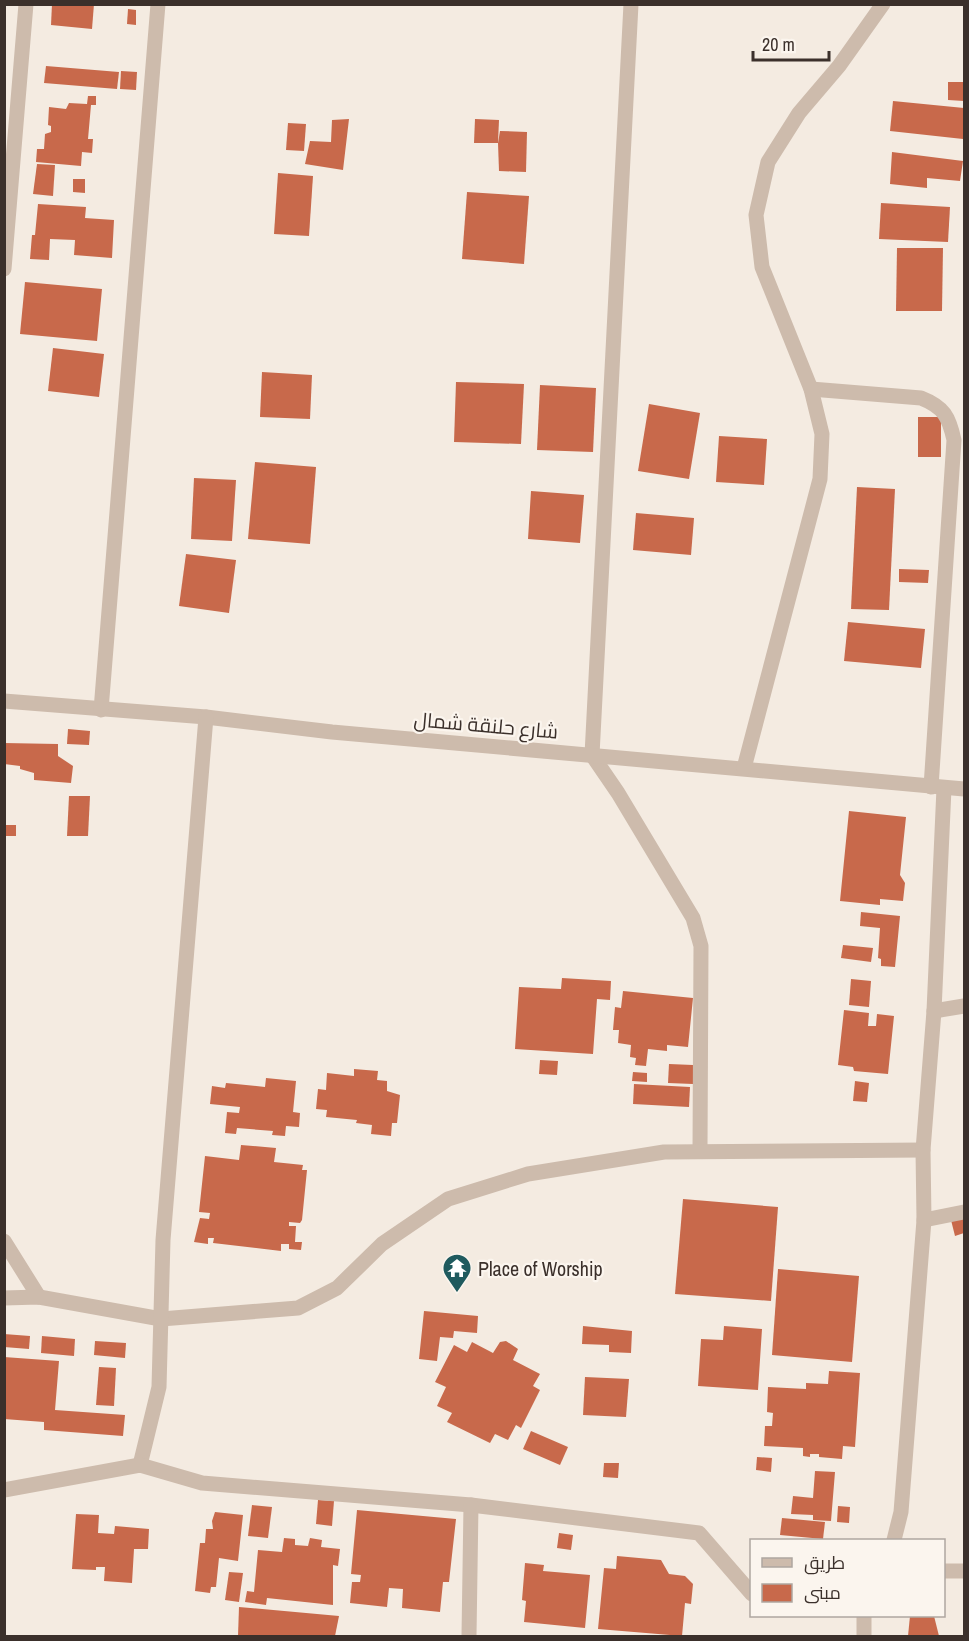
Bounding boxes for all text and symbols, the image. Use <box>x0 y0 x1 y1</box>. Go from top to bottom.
scale bar <box>753 24 830 62</box>
text: 20 m <box>762 32 795 57</box>
street label: شارع حلنقة شمال <box>413 705 559 746</box>
temple icon: Place of Worship <box>441 1252 473 1294</box>
place label: Place of Worship <box>478 1255 603 1282</box>
legend <box>750 1539 945 1617</box>
text: طريق <box>804 1550 845 1575</box>
text: مبنى <box>804 1580 841 1605</box>

